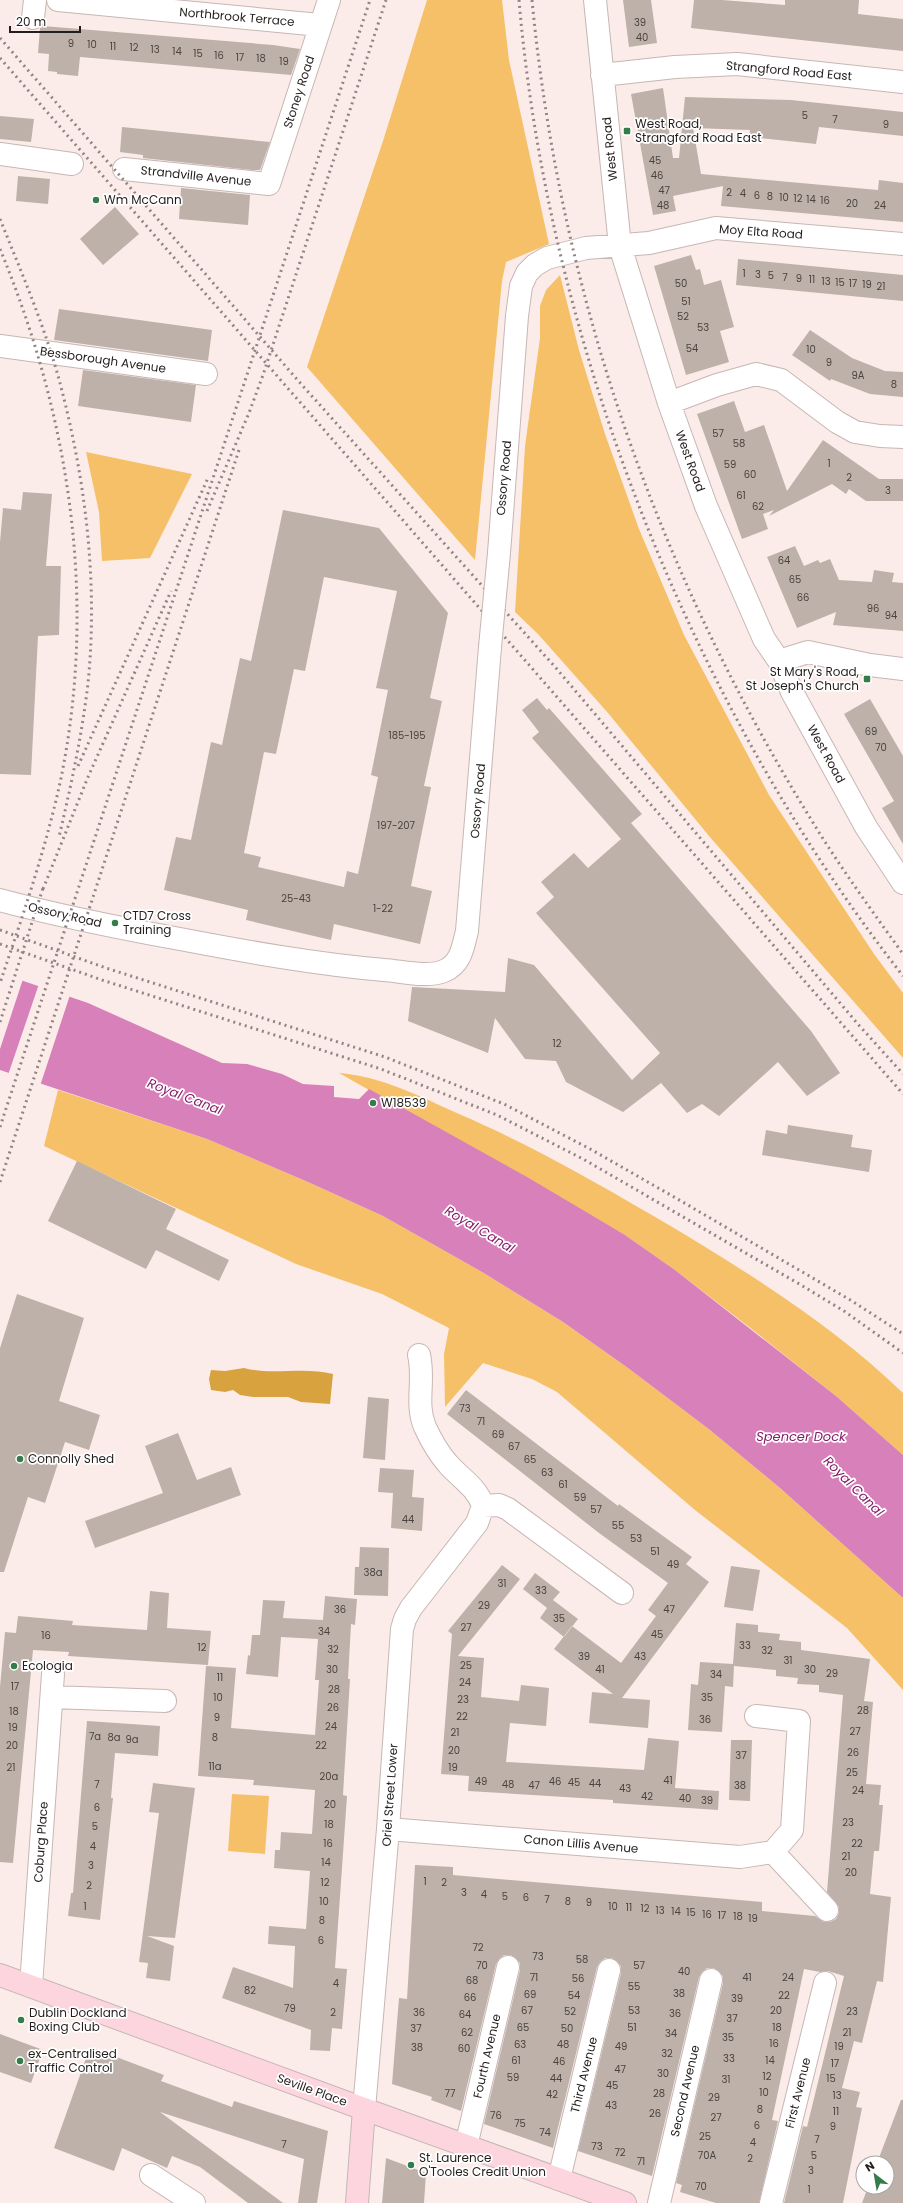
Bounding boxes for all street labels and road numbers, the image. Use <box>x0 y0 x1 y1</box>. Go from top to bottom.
street label: Northbrook Terrace <box>179 3 295 30</box>
street label: Stoney Road <box>279 53 318 130</box>
street label: Strangford Road East <box>725 57 853 84</box>
street label: West Road <box>598 116 621 182</box>
street label: Strandville Avenue <box>140 161 252 190</box>
street label: Moy Elta Road <box>719 220 804 243</box>
street label: Bessborough Avenue <box>39 342 167 377</box>
street label: West Road <box>672 428 709 494</box>
street label: Ossory Road <box>492 440 515 516</box>
street label: West Road <box>803 722 849 786</box>
street label: Ossory Road <box>466 763 489 839</box>
street label: Ossory Road <box>27 898 104 931</box>
street label: Oriel Street Lower <box>377 1742 402 1847</box>
street label: Coburg Place <box>29 1801 52 1883</box>
street label: Canon Lillis Avenue <box>523 1830 639 1857</box>
street label: Fourth Avenue <box>469 2012 504 2100</box>
street label: Third Avenue <box>566 2035 601 2115</box>
street label: Second Avenue <box>666 2043 703 2138</box>
street label: First Avenue <box>781 2056 815 2130</box>
street label: Seville Place <box>275 2069 350 2110</box>

